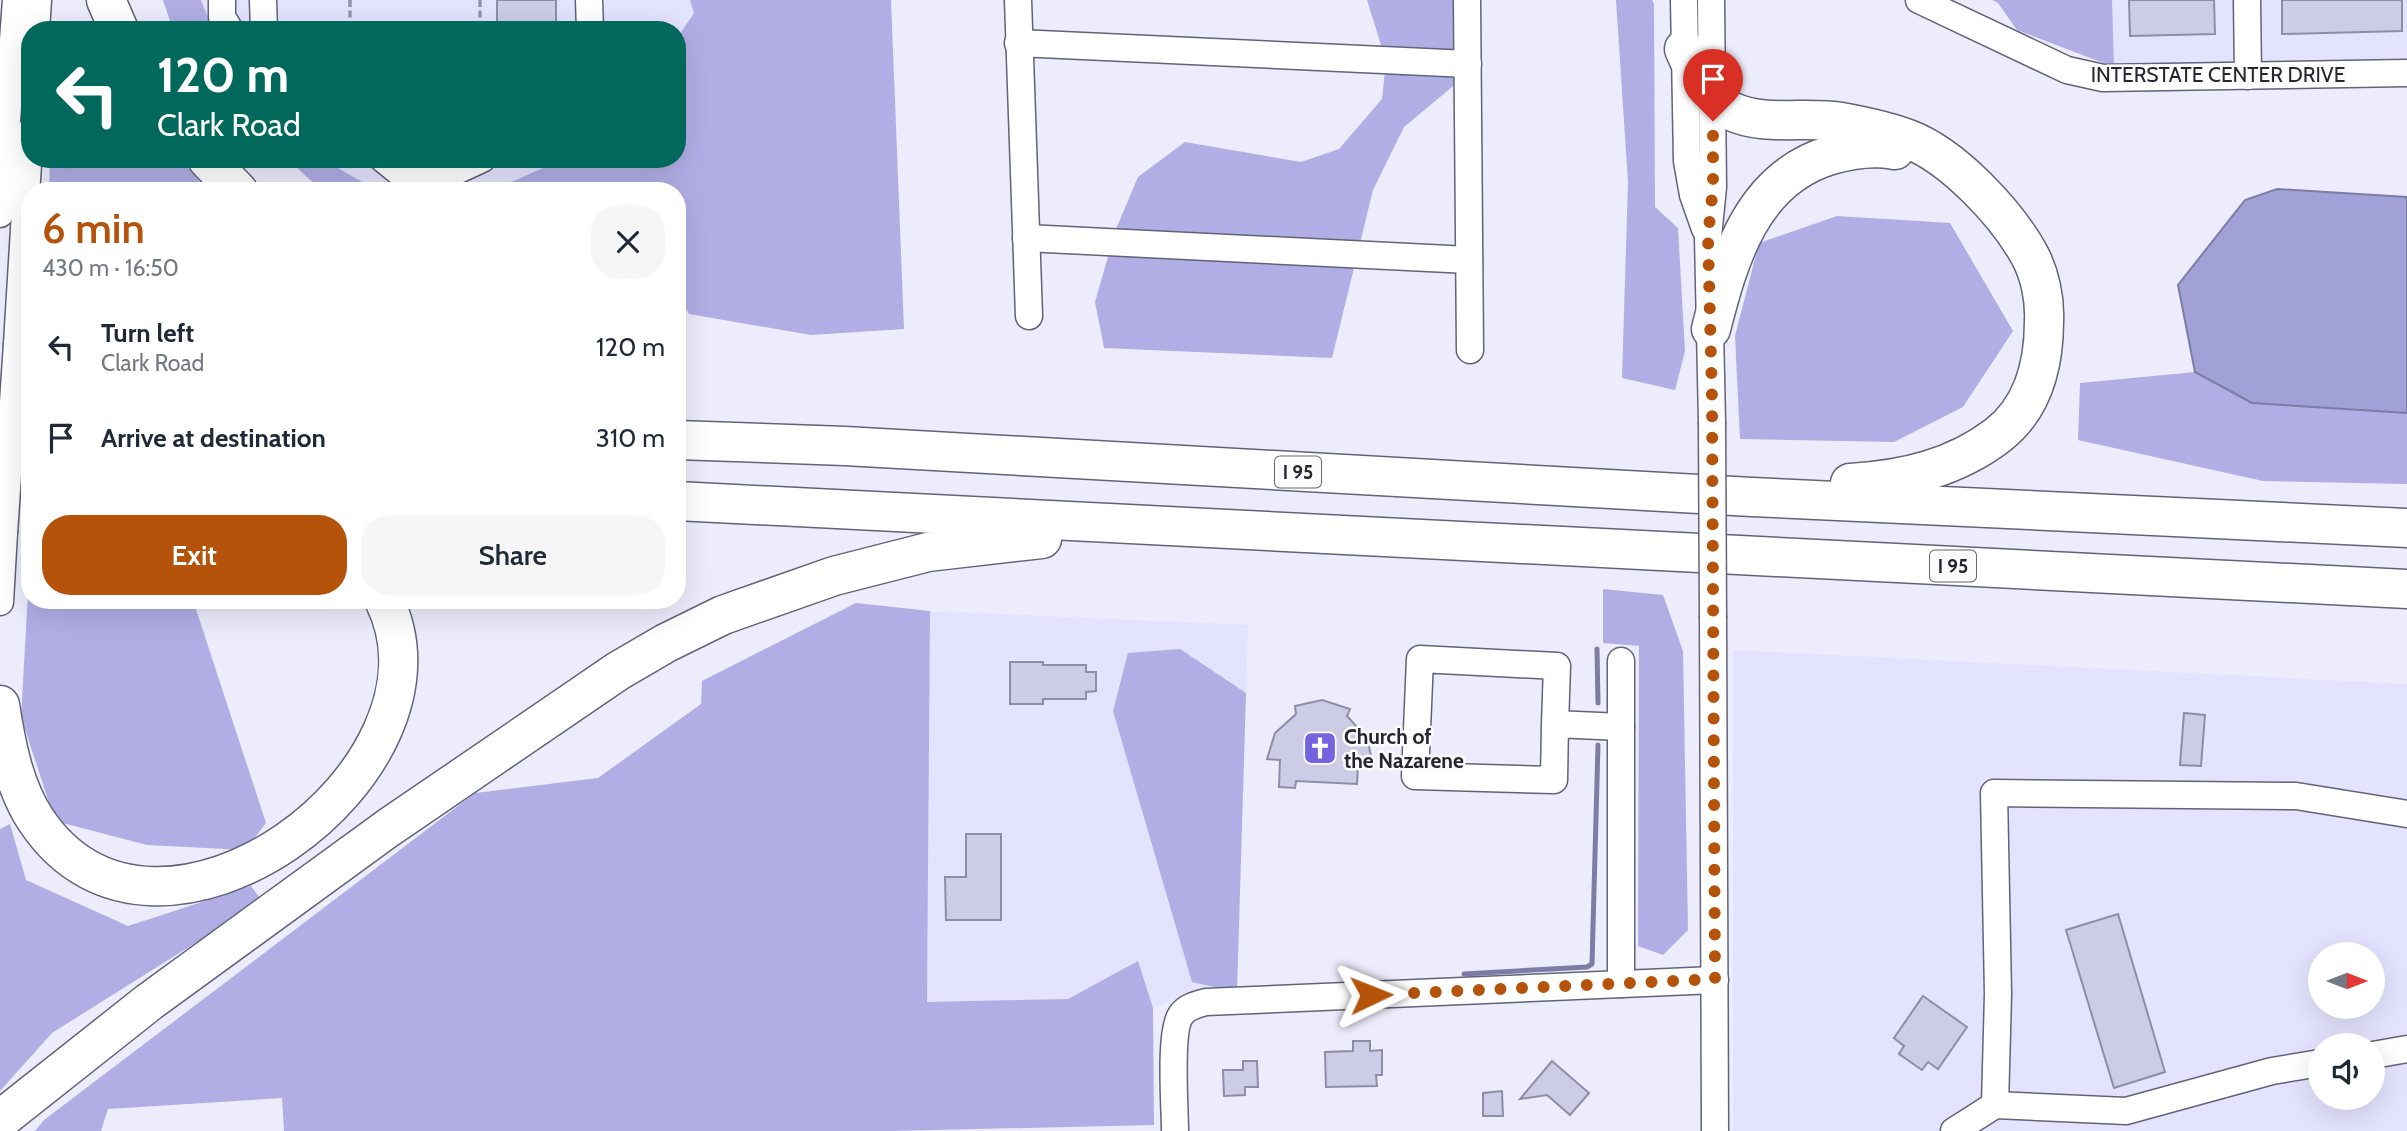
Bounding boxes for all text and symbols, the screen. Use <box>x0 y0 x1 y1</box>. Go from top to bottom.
text: 120 m <box>157 45 289 104</box>
icon: left <box>42 49 133 140</box>
pin <box>1683 49 1743 121</box>
icon: arrive <box>1694 60 1732 98</box>
street label: INTERSTATE CENTER DRIVE <box>2091 62 2345 87</box>
text: Clark Road <box>157 105 301 144</box>
text: 6 min <box>42 202 145 254</box>
button: close <box>591 205 665 279</box>
text: 430 m · 16:50 <box>42 254 179 282</box>
text: Turn left <box>101 317 194 349</box>
icon: left <box>42 328 80 366</box>
text: 120 m <box>596 331 665 363</box>
text: Clark Road <box>101 349 204 377</box>
icon: arrive <box>42 419 80 457</box>
text: Arrive at destination <box>101 422 326 454</box>
text: 310 m <box>596 422 665 454</box>
road number: I 95 <box>1275 457 1321 488</box>
button: Exit <box>42 515 347 595</box>
button: Share <box>361 515 665 595</box>
road number: I 95 <box>1930 551 1976 582</box>
place label: Church of the Nazarene <box>1344 724 1464 773</box>
church icon: Church of the Nazarene <box>1301 729 1339 767</box>
north arrow <box>2308 942 2385 1018</box>
map controls <box>2308 942 2385 1110</box>
position arrow <box>1334 958 1408 1032</box>
button: sound <box>2308 1033 2385 1110</box>

